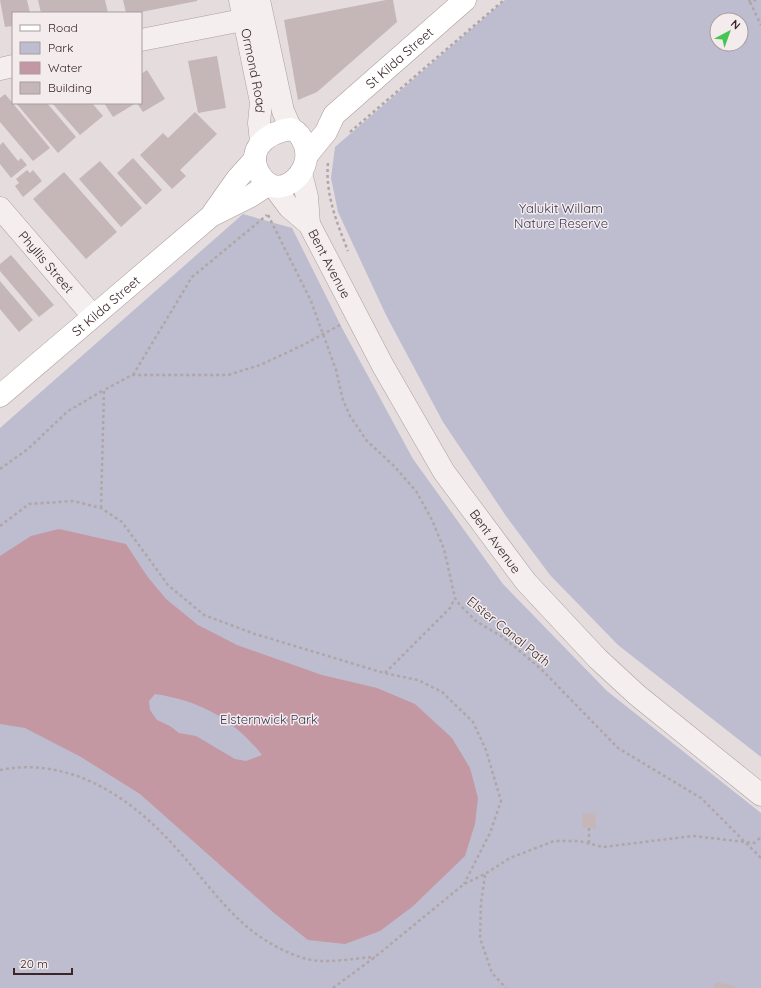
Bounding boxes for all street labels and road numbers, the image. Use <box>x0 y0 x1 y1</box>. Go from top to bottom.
street label: St Kilda Street <box>362 24 436 92</box>
street label: Ormond Road <box>238 27 269 114</box>
street label: Bent Avenue <box>305 226 354 301</box>
street label: Phyllis Street <box>15 228 77 296</box>
street label: St Kilda Street <box>68 272 143 339</box>
street label: Bent Avenue <box>467 506 525 576</box>
street label: Elster Canal Path <box>464 593 554 669</box>

